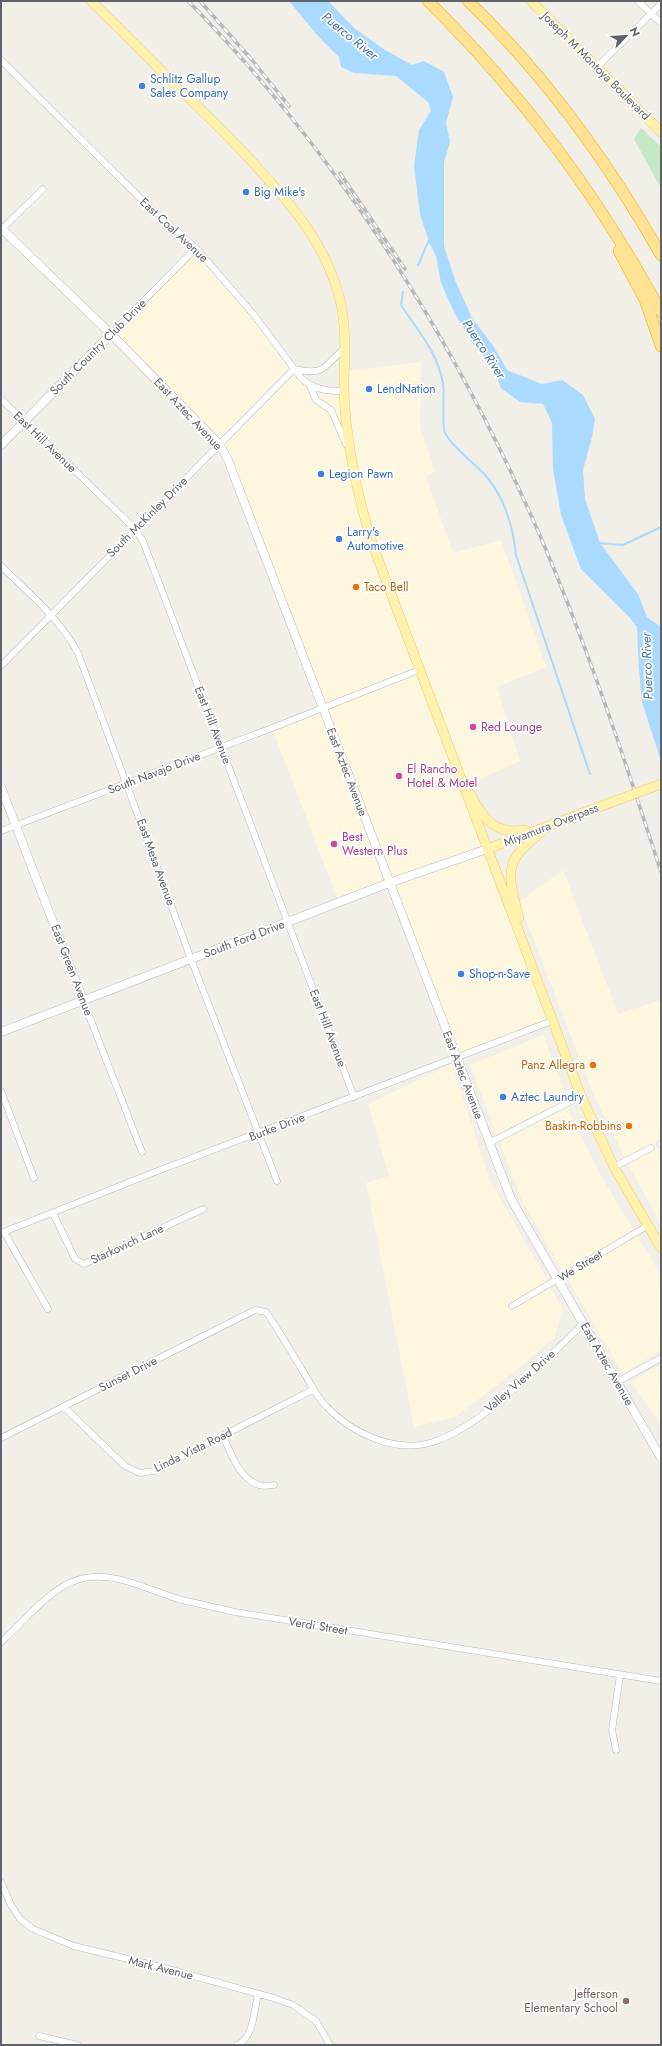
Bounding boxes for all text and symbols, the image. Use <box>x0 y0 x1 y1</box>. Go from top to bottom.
street label: Joseph M Montoya Boulevard <box>536 6 654 124</box>
water label: Puerco River <box>318 7 383 65</box>
north arrow <box>606 16 646 56</box>
text: N <box>626 24 644 39</box>
place label: Schlitz Gallup Sales Company <box>150 70 229 102</box>
marker: Schlitz Gallup Sales Company <box>137 81 147 91</box>
place label: Big Mike's <box>254 183 305 201</box>
marker: Big Mike's <box>241 187 251 197</box>
street label: East Coal Avenue <box>136 193 212 267</box>
street label: South Country Club Drive <box>46 295 150 399</box>
water label: Puerco River <box>458 316 511 383</box>
street label: East Aztec Avenue <box>150 374 226 454</box>
place label: LendNation <box>377 380 436 398</box>
marker: LendNation <box>364 384 374 394</box>
street label: East Hill Avenue <box>9 407 81 477</box>
place label: Legion Pawn <box>329 465 393 483</box>
marker: Legion Pawn <box>316 469 326 479</box>
street label: South McKinley Drive <box>102 472 192 562</box>
place label: Larry's Automotive <box>347 523 404 555</box>
marker: Larry's Automotive <box>334 534 344 544</box>
place label: Taco Bell <box>364 578 408 596</box>
marker: Taco Bell <box>351 582 361 592</box>
water label: Puerco River <box>636 631 658 700</box>
street label: East Hill Avenue <box>190 684 236 766</box>
place label: Red Lounge <box>481 718 542 736</box>
marker: Red Lounge <box>468 722 478 732</box>
street label: East Aztec Avenue <box>322 725 372 819</box>
street label: South Navajo Drive <box>105 747 203 799</box>
place label: El Rancho Hotel & Motel <box>407 760 477 792</box>
marker: El Rancho Hotel & Motel <box>394 771 404 781</box>
street label: Miyamura Overpass <box>501 799 601 851</box>
street label: East Mesa Avenue <box>132 816 180 908</box>
place label: Best Western Plus <box>342 828 408 860</box>
marker: Best Western Plus <box>329 839 339 849</box>
street label: South Ford Drive <box>201 915 287 963</box>
street label: East Green Avenue <box>46 922 98 1018</box>
place label: Shop-n-Save <box>469 965 530 983</box>
marker: Shop-n-Save <box>456 969 466 979</box>
street label: East Hill Avenue <box>305 987 351 1069</box>
street label: East Aztec Avenue <box>438 1028 488 1122</box>
place label: Panz Allegra <box>521 1056 585 1074</box>
marker: Panz Allegra <box>588 1060 598 1070</box>
place label: Aztec Laundry <box>511 1088 585 1106</box>
marker: Aztec Laundry <box>498 1092 508 1102</box>
street label: Burke Drive <box>246 1108 308 1146</box>
place label: Baskin-Robbins <box>545 1117 621 1135</box>
marker: Baskin-Robbins <box>624 1121 634 1131</box>
street label: Starkovich Lane <box>88 1219 166 1269</box>
street label: We Street <box>554 1246 606 1286</box>
street label: East Aztec Avenue <box>576 1319 638 1409</box>
street label: Valley View Drive <box>481 1345 559 1417</box>
street label: Sunset Drive <box>96 1352 160 1396</box>
street label: Linda Vista Road <box>151 1423 235 1477</box>
street label: Verdi Street <box>287 1612 349 1640</box>
street label: Mark Avenue <box>127 1951 195 1985</box>
place label: Jefferson Elementary School <box>524 1985 618 2017</box>
marker: Jefferson Elementary School <box>621 1996 631 2006</box>

